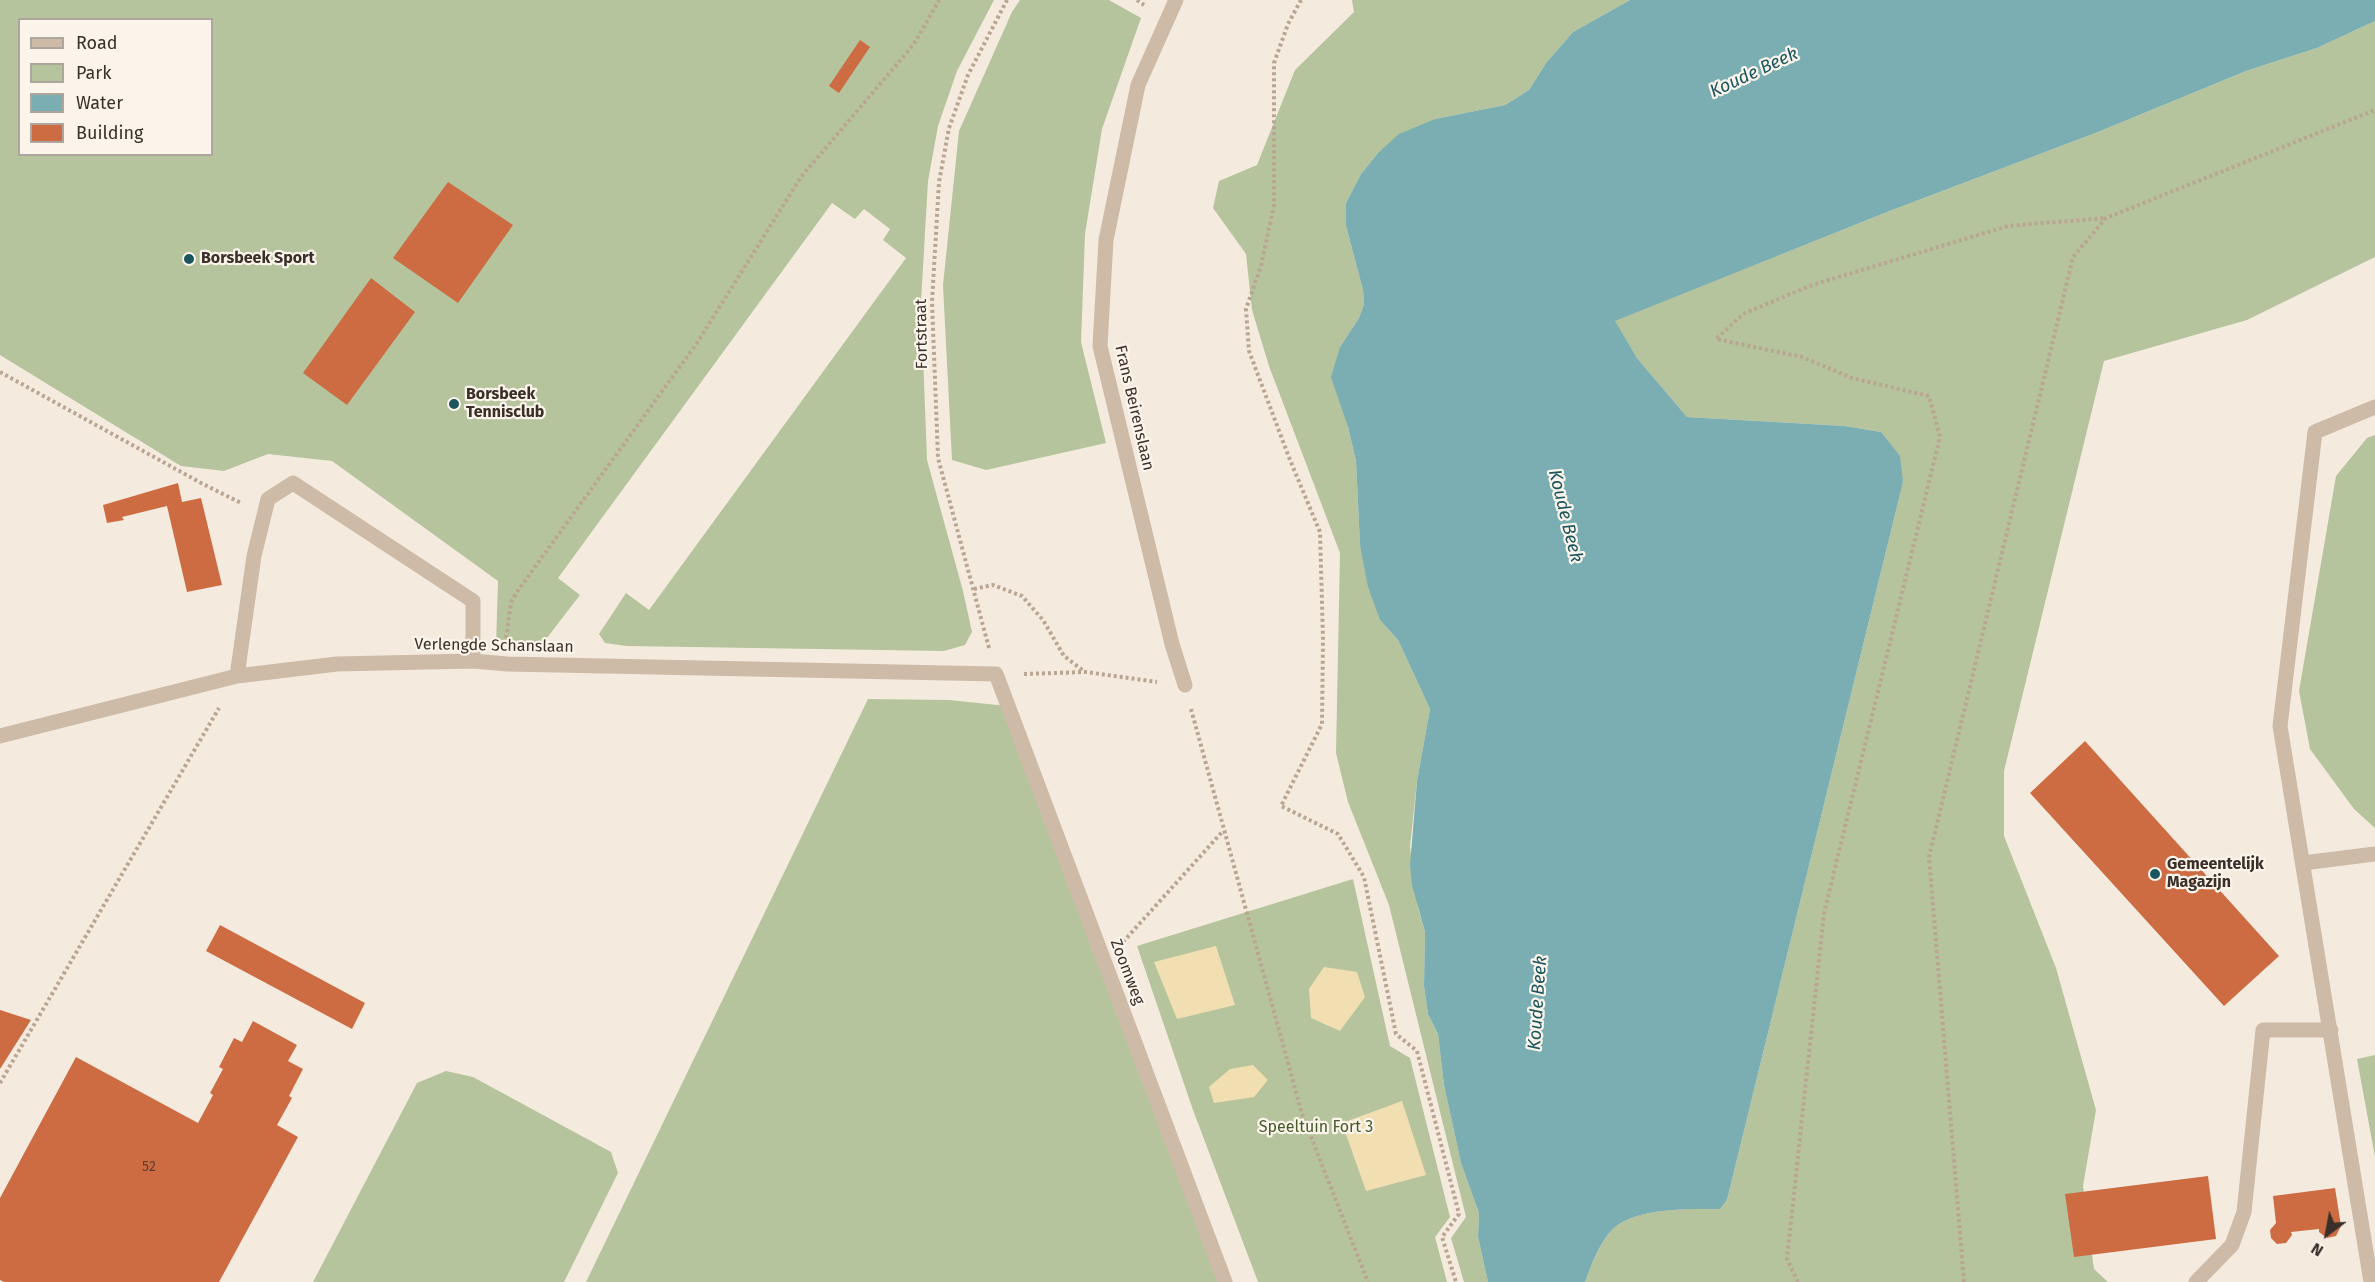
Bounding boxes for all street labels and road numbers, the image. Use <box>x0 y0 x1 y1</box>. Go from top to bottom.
street label: Fortstraat <box>912 299 932 369</box>
street label: Frans Beirenslaan <box>1110 343 1158 473</box>
street label: Verlengde Schanslaan <box>414 635 574 657</box>
street label: Zoomweg <box>1106 936 1148 1008</box>

